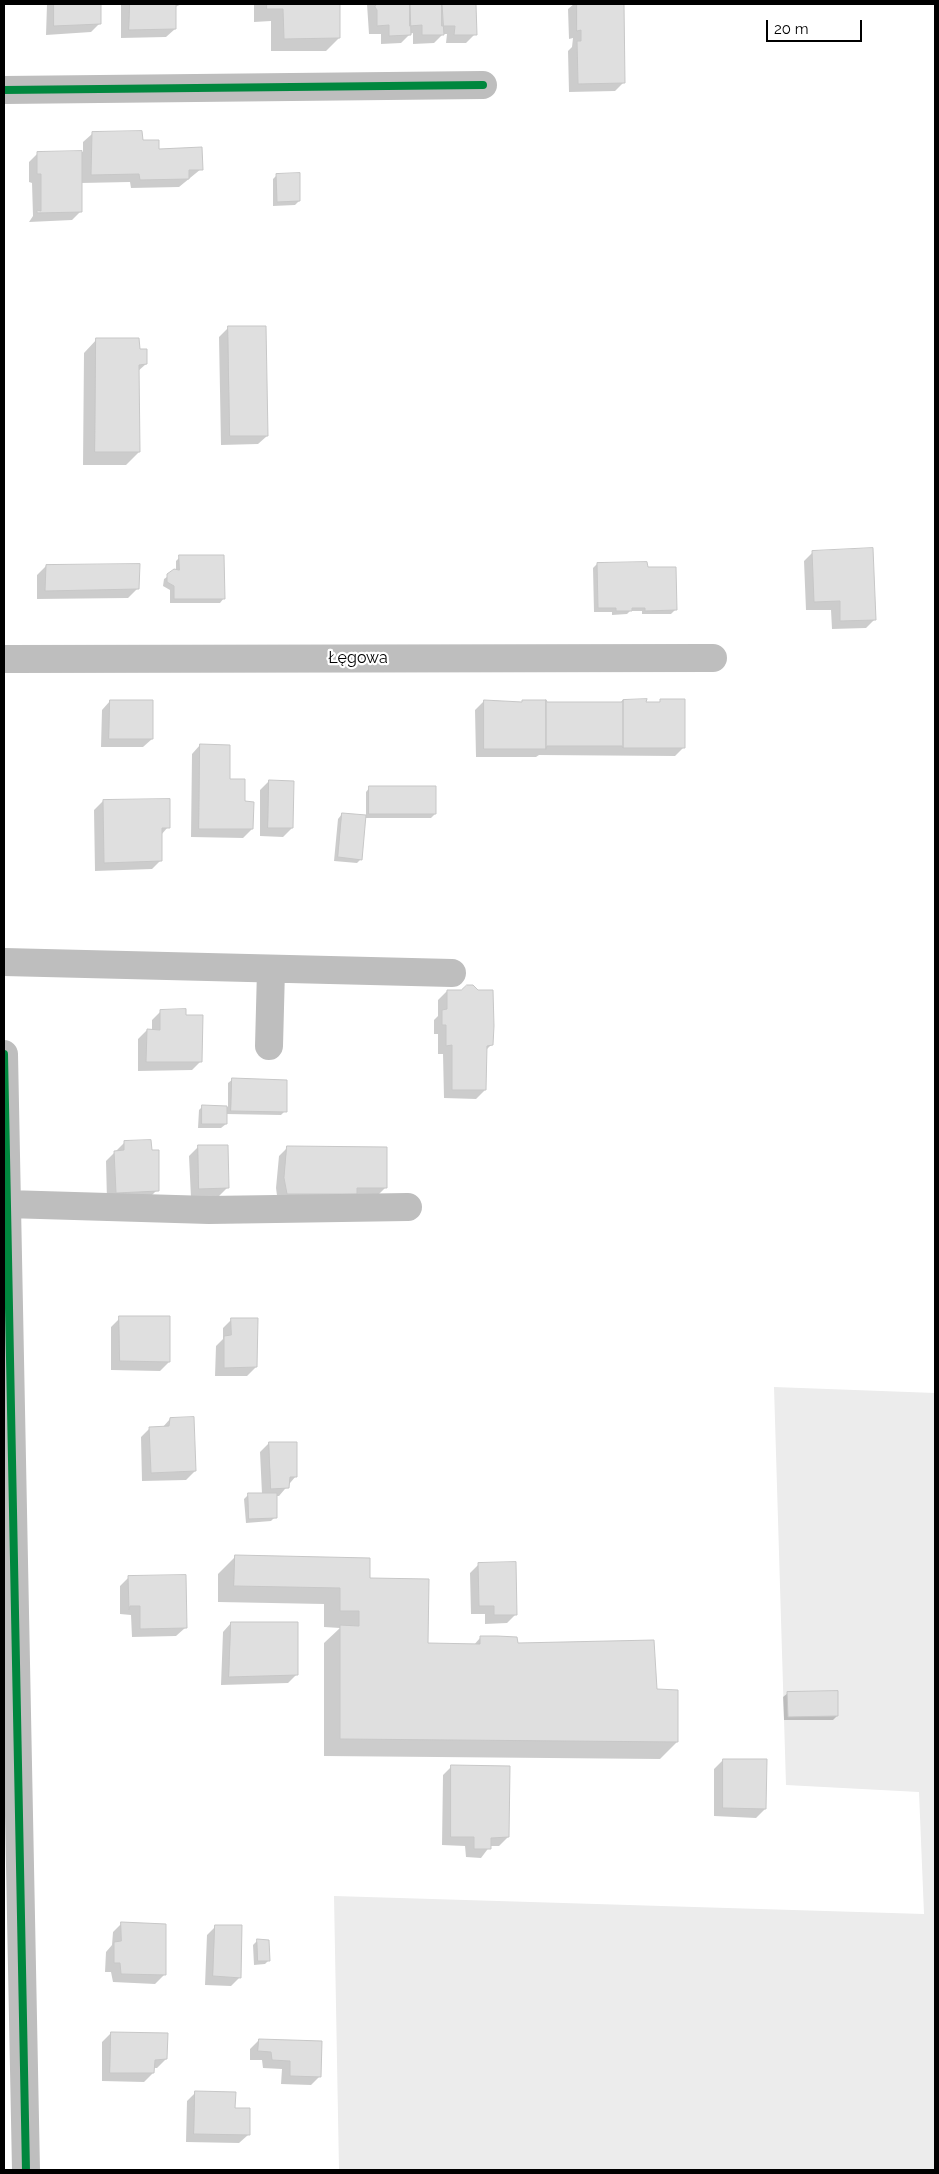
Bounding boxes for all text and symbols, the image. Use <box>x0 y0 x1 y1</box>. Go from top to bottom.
scale bar <box>769 10 865 42</box>
text: 20 m <box>774 20 809 38</box>
street label: Łęgowa <box>328 648 388 668</box>

